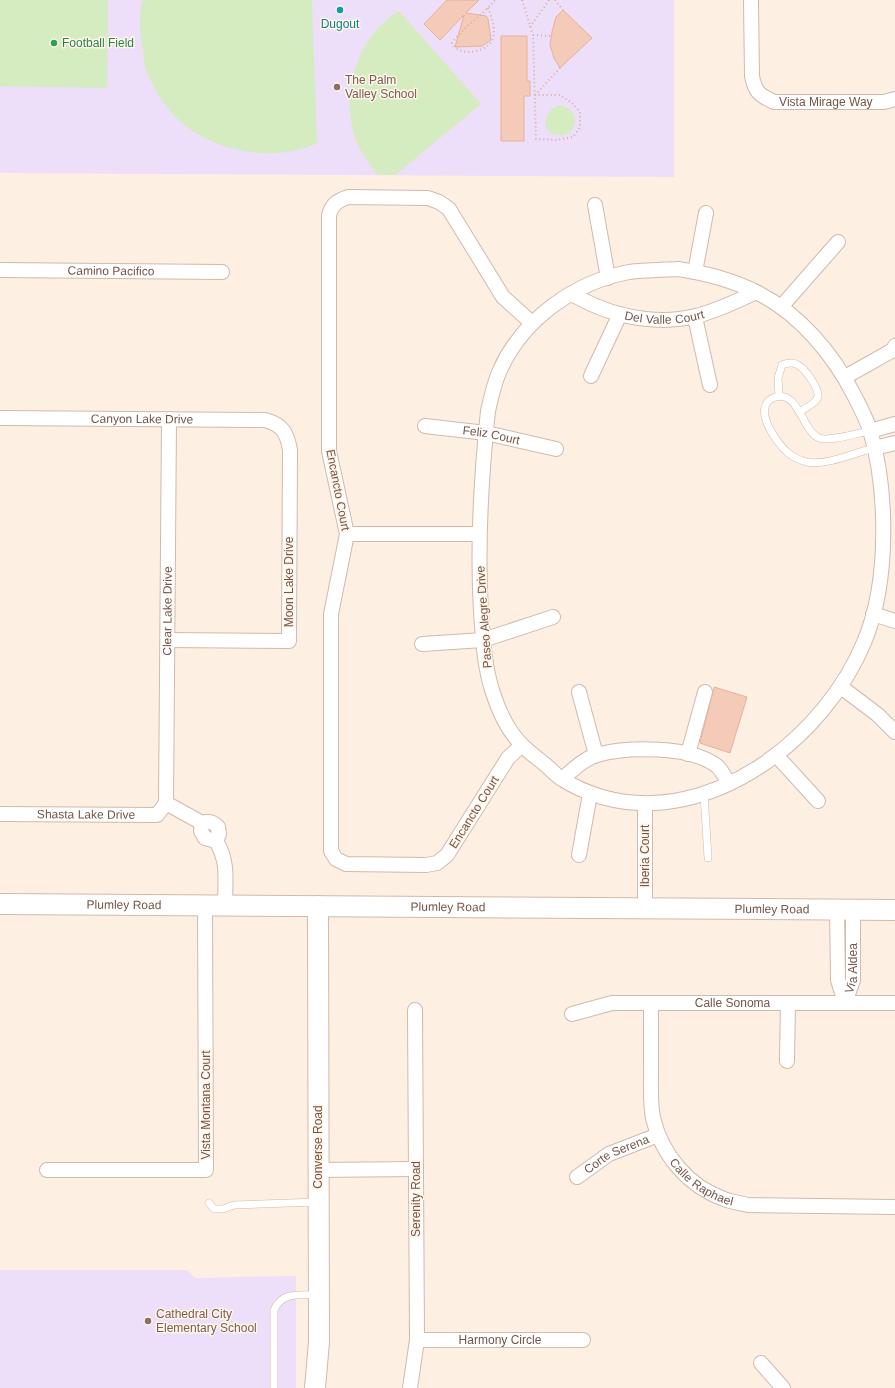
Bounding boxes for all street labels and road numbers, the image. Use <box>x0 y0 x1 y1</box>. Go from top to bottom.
street label: Vista Mirage Way <box>779 95 873 109</box>
street label: Camino Pacifico <box>68 264 155 278</box>
street label: Del Valle Court <box>623 307 706 327</box>
street label: Canyon Lake Drive <box>91 412 193 426</box>
street label: Feliz Court <box>462 423 522 448</box>
street label: Encancto Court <box>323 448 353 533</box>
street label: Moon Lake Drive <box>282 536 296 627</box>
street label: Paseo Alegre Drive <box>473 565 495 669</box>
street label: Clear Lake Drive <box>160 566 175 656</box>
street label: Encancto Court <box>446 773 502 851</box>
street label: Shasta Lake Drive <box>37 807 135 822</box>
street label: Iberia Court <box>638 824 652 887</box>
street label: Plumley Road <box>87 898 161 912</box>
street label: Plumley Road <box>411 900 485 914</box>
street label: Plumley Road <box>735 902 809 916</box>
street label: Via Aldea <box>842 943 860 995</box>
street label: Calle Sonoma <box>695 996 771 1010</box>
street label: Vista Montana Court <box>199 1050 213 1160</box>
street label: Converse Road <box>311 1105 325 1189</box>
street label: Corte Serena <box>581 1132 651 1177</box>
street label: Calle Raphael <box>667 1155 735 1209</box>
street label: Serenity Road <box>409 1161 423 1237</box>
street label: Harmony Circle <box>459 1333 542 1347</box>

